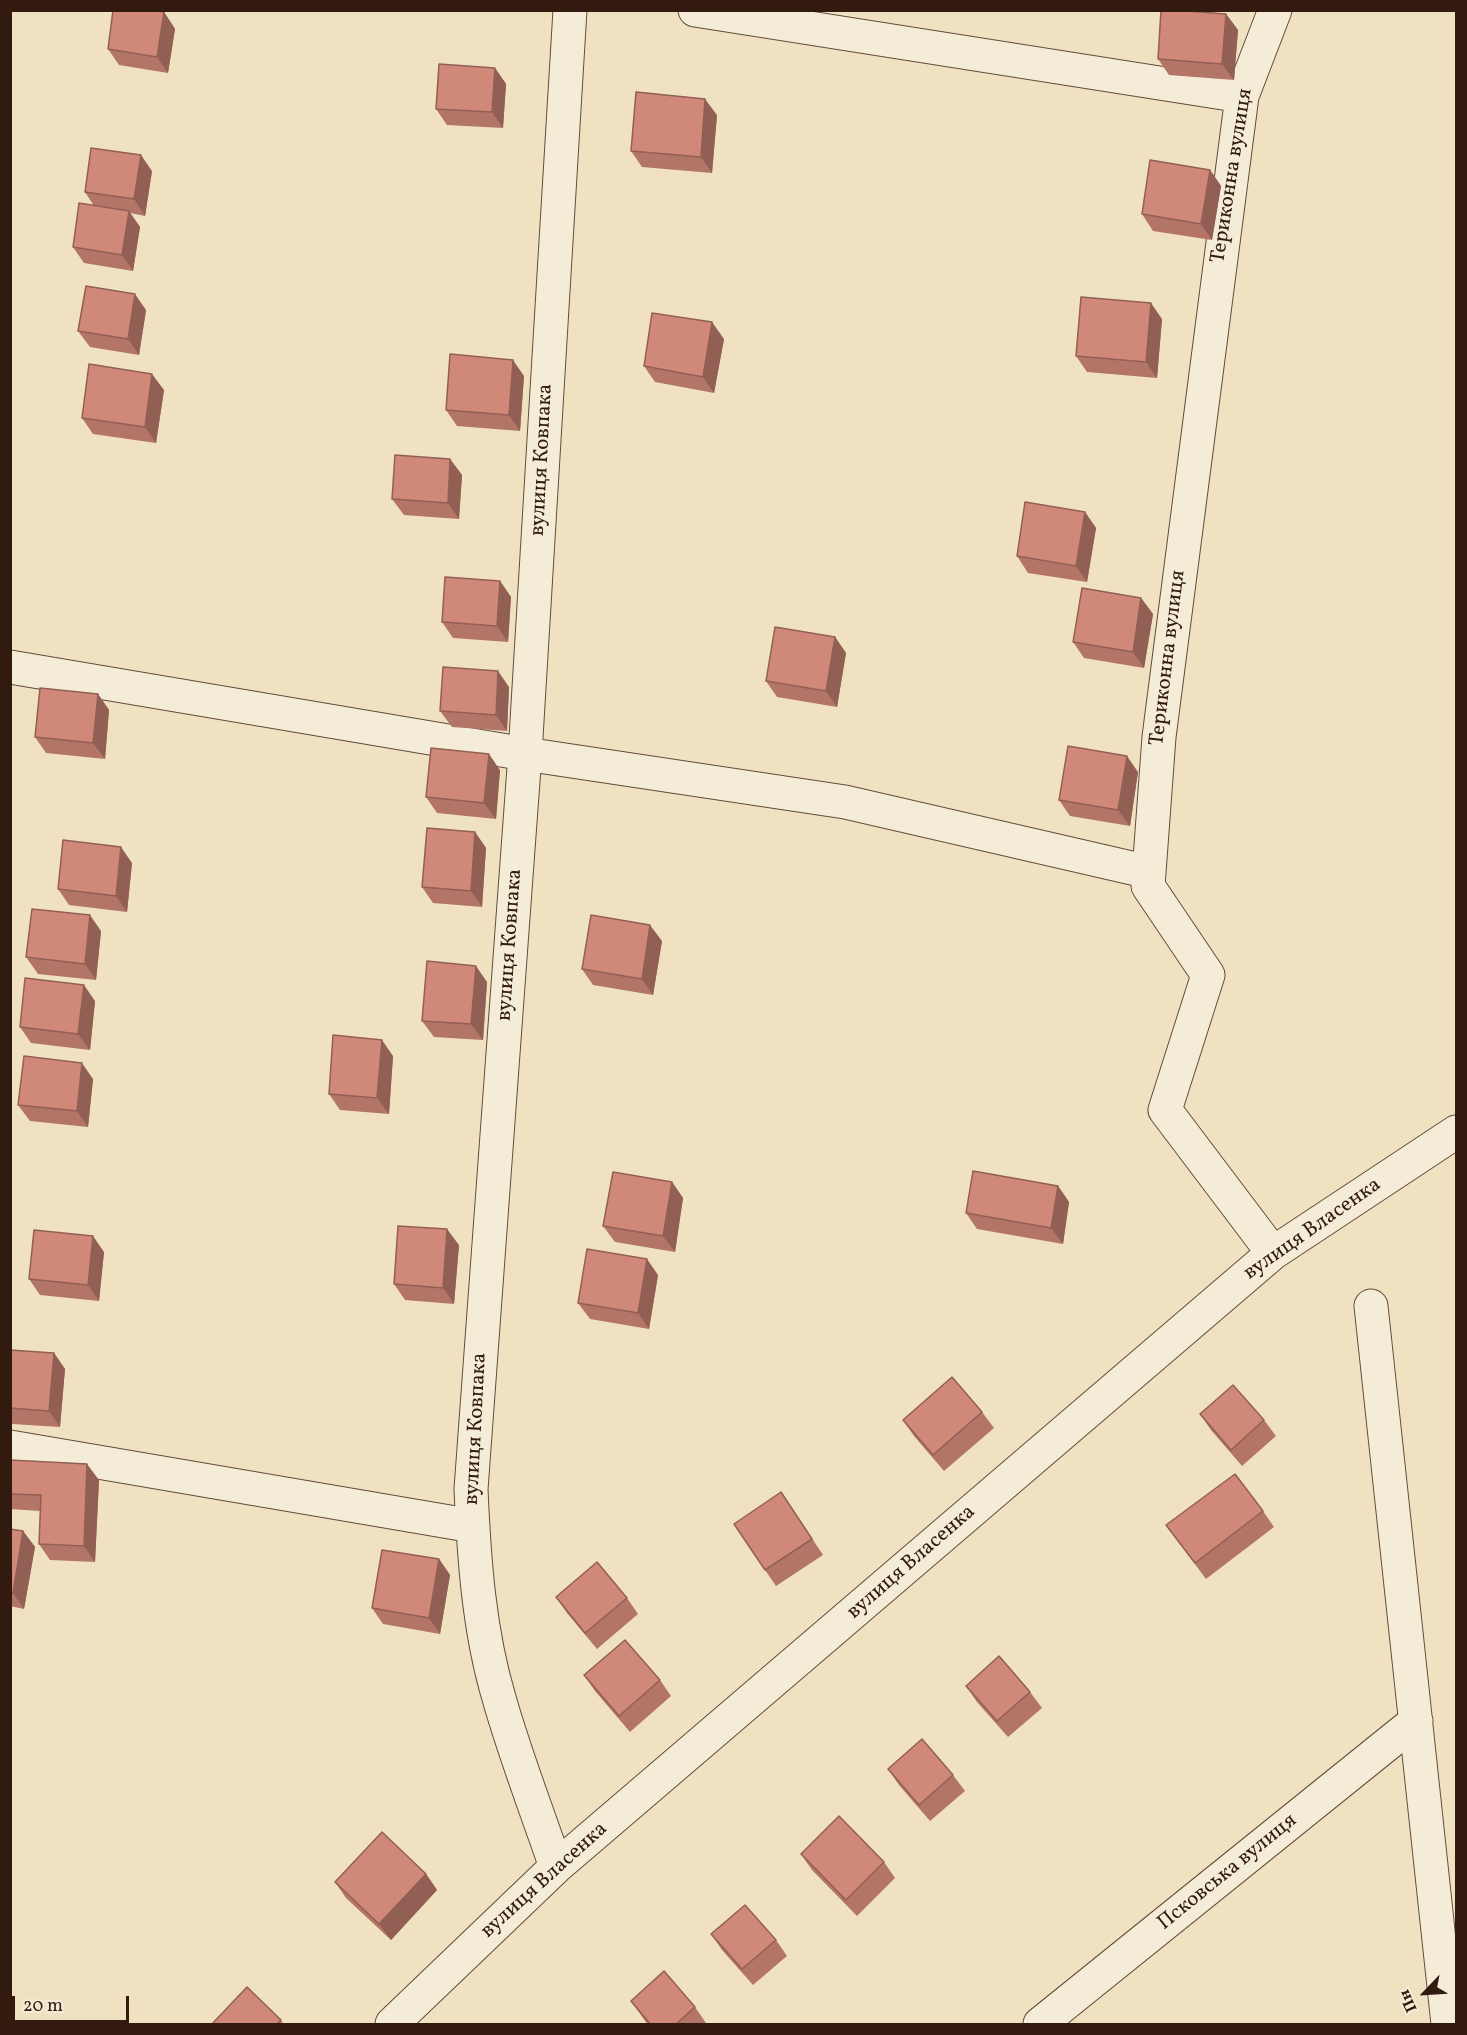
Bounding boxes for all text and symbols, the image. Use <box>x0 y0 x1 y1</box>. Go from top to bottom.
street label: Териконна вулиця <box>1207 87 1259 265</box>
street label: вулиця Ковпака <box>526 383 560 537</box>
street label: Териконна вулиця <box>1146 569 1192 747</box>
street label: вулиця Ковпака <box>493 868 529 1022</box>
street label: вулиця Власенка <box>1240 1173 1386 1287</box>
street label: вулиця Ковпака <box>460 1352 494 1506</box>
street label: вулиця Власенка <box>843 1500 981 1626</box>
street label: Псковська вулиця <box>1153 1809 1303 1937</box>
street label: вулиця Власенка <box>476 1818 614 1944</box>
north arrow <box>1395 1963 1455 2023</box>
scale bar <box>15 1984 132 2022</box>
text: Пн <box>1394 1986 1423 2016</box>
text: 20 m <box>23 1994 63 2019</box>

